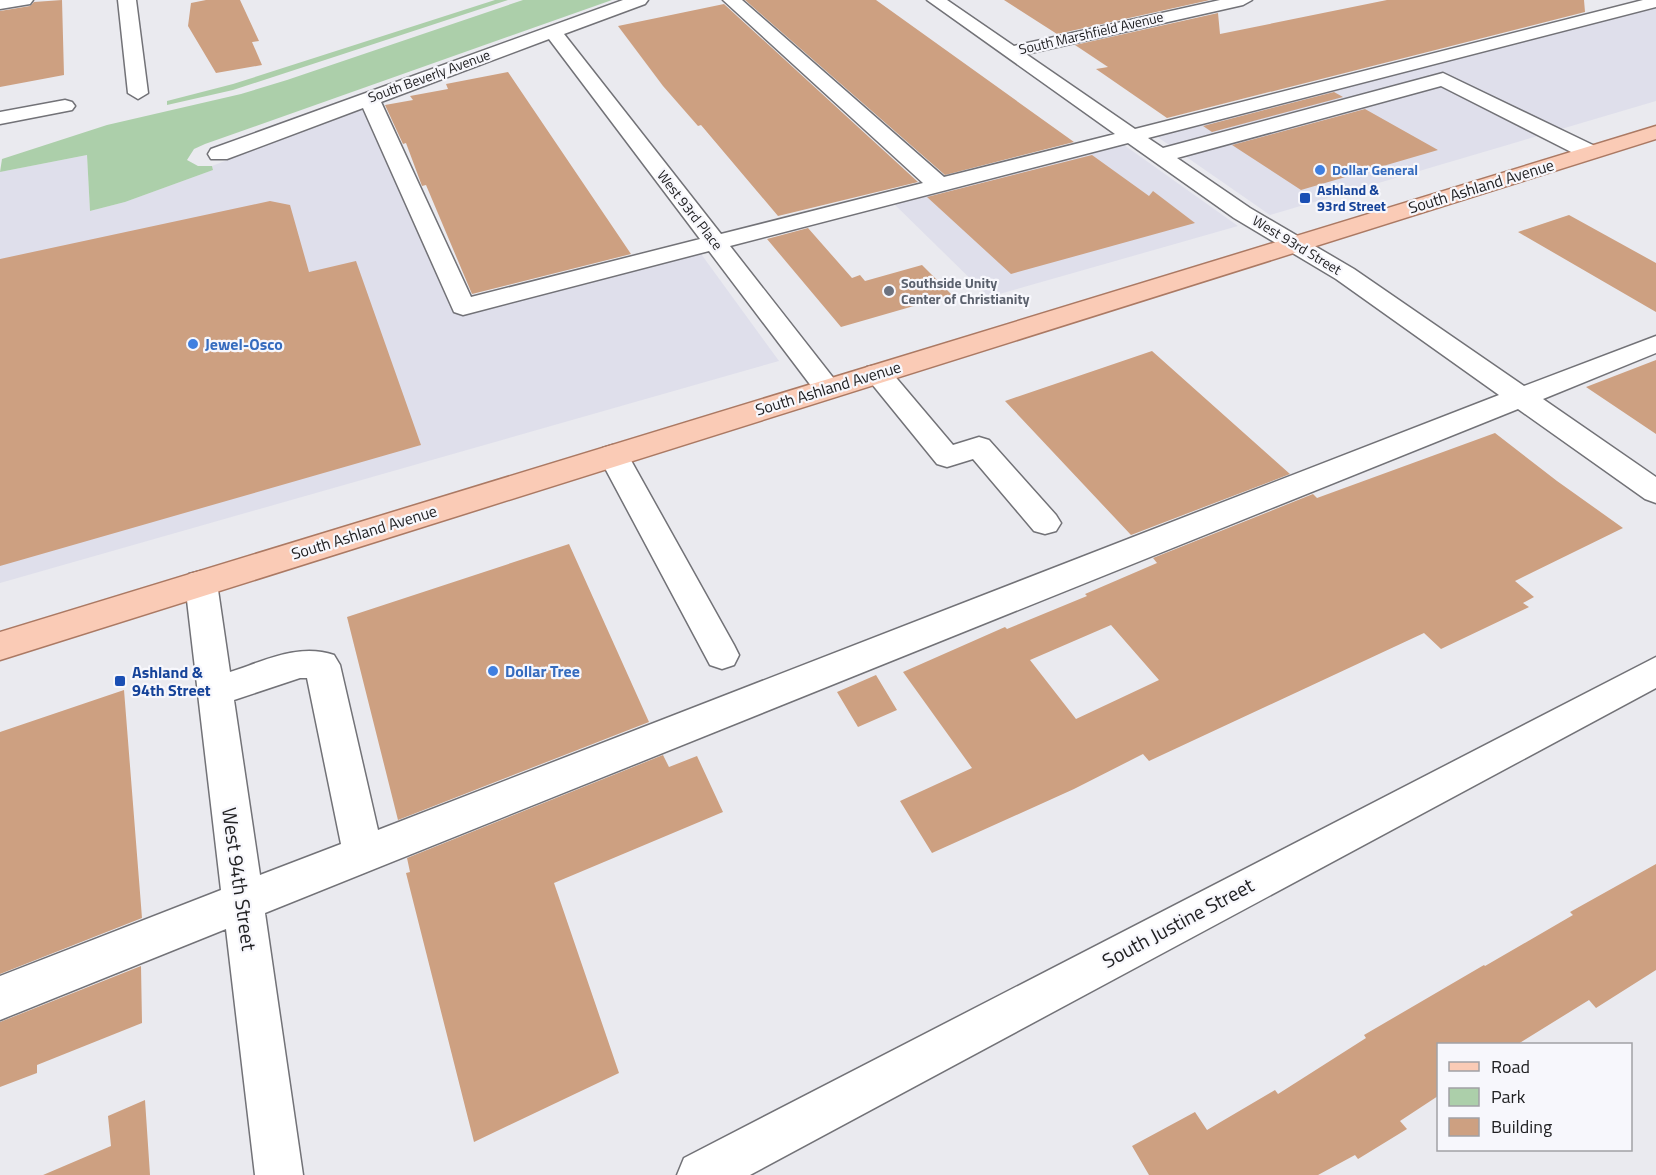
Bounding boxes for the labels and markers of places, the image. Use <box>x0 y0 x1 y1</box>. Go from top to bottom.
place label: Dollar General <box>1332 159 1418 180</box>
marker: Dollar General <box>1313 163 1327 177</box>
place label: Ashland & 93rd Street <box>1317 179 1386 216</box>
marker: Ashland & 93rd Street <box>1298 191 1312 205</box>
place label: Southside Unity Center of Christianity <box>901 272 1030 309</box>
marker: Southside Unity Center of Christianity <box>882 284 896 298</box>
place label: Jewel-Osco <box>205 332 283 356</box>
marker: Jewel-Osco <box>186 337 200 351</box>
place label: Dollar Tree <box>505 659 580 683</box>
place label: Ashland & 94th Street <box>132 660 211 702</box>
marker: Dollar Tree <box>486 664 500 678</box>
marker: Ashland & 94th Street <box>113 674 127 688</box>

